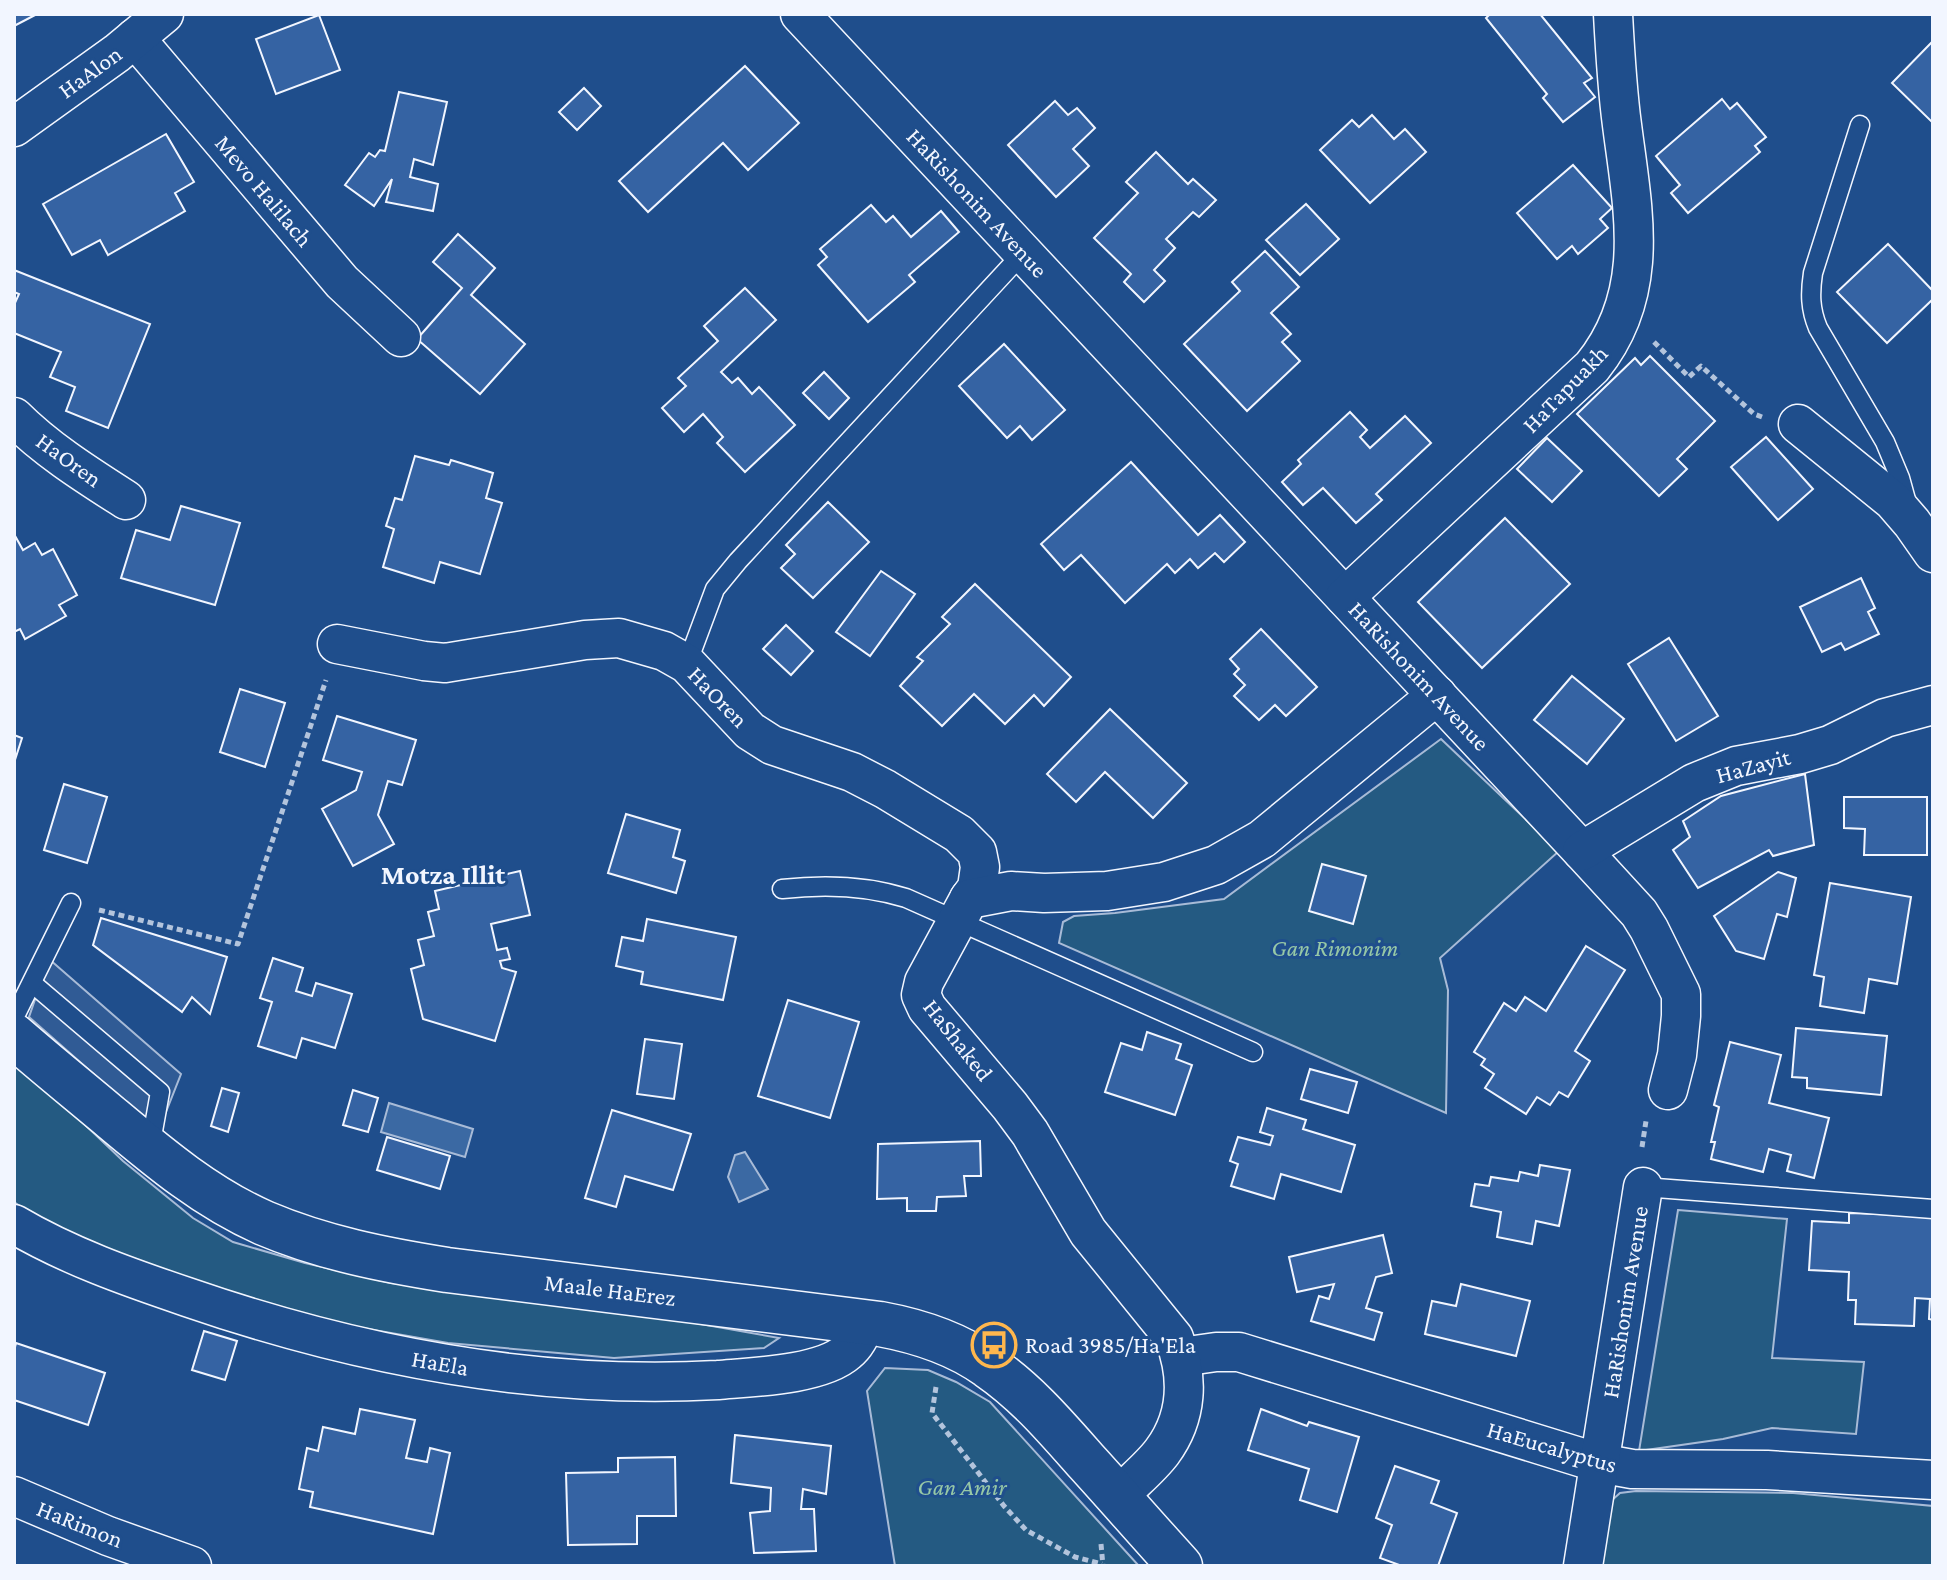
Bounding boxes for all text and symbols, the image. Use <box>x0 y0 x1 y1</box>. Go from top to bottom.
street label: HaAlon <box>53 40 127 104</box>
street label: HaRishonim Avenue <box>901 122 1053 283</box>
street label: Mevo Halilach <box>210 129 319 252</box>
street label: HaTapuakh <box>1516 339 1613 438</box>
street label: HaOren <box>31 427 107 492</box>
street label: HaRishonim Avenue <box>1343 595 1495 756</box>
street label: HaOren <box>683 661 754 733</box>
street label: HaZayit <box>1713 742 1794 788</box>
district label: Motza Illit <box>381 859 506 890</box>
park label: Gan Rimonim <box>1272 934 1398 961</box>
street label: HaShaked <box>918 993 999 1086</box>
street label: HaRishonim Avenue <box>1596 1204 1653 1400</box>
street label: Maale HaErez <box>543 1268 677 1311</box>
bus stop icon: Road 3985/Ha'Ela <box>970 1321 1018 1369</box>
place label: Road 3985/Ha'Ela <box>1025 1331 1196 1358</box>
street label: HaEla <box>410 1344 471 1381</box>
street label: HaEucalyptus <box>1484 1415 1620 1478</box>
park label: Gan Amir <box>917 1473 1007 1500</box>
street label: HaRimon <box>33 1494 127 1553</box>

